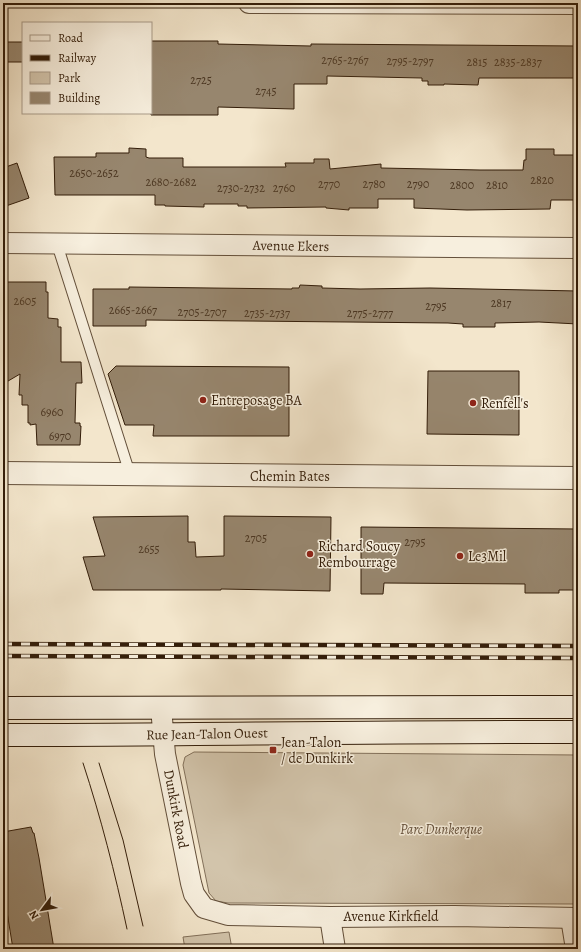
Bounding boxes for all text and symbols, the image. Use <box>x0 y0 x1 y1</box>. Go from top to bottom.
legend <box>22 22 152 114</box>
text: Road <box>58 30 84 46</box>
text: Railway <box>58 50 97 66</box>
house number: 2765-2767 <box>321 52 370 68</box>
house number: 2795-2797 <box>386 53 435 69</box>
house number: 2815 <box>467 54 487 70</box>
house number: 2835-2837 <box>494 54 543 70</box>
text: Park <box>58 70 81 86</box>
house number: 2725 <box>190 72 212 88</box>
house number: 2745 <box>255 83 277 99</box>
text: Building <box>58 90 100 106</box>
house number: 2650-2652 <box>69 165 119 181</box>
house number: 2820 <box>530 172 554 188</box>
house number: 2680-2682 <box>146 174 197 190</box>
house number: 2770 <box>318 176 340 192</box>
house number: 2780 <box>363 176 385 192</box>
house number: 2790 <box>407 176 429 192</box>
house number: 2800 <box>450 177 474 193</box>
house number: 2810 <box>486 177 508 193</box>
house number: 2730-2732 <box>217 180 265 196</box>
house number: 2760 <box>273 180 295 196</box>
street label: Avenue Ekers <box>251 236 330 256</box>
house number: 2605 <box>14 293 36 309</box>
house number: 2817 <box>491 295 512 311</box>
house number: 2795 <box>425 298 447 314</box>
house number: 2665-2667 <box>109 302 158 318</box>
house number: 2705-2707 <box>177 304 227 320</box>
house number: 2735-2737 <box>244 305 291 321</box>
house number: 2775-2777 <box>347 305 394 321</box>
place label: Entreposage BA <box>211 391 303 410</box>
place label: Renfell's <box>481 394 529 413</box>
marker: Entreposage BA <box>198 395 208 405</box>
marker: Renfell's <box>468 398 478 408</box>
house number: 6960 <box>41 404 63 420</box>
house number: 6970 <box>49 428 71 444</box>
street label: Chemin Bates <box>250 467 330 486</box>
house number: 2705 <box>245 530 267 546</box>
house number: 2795 <box>404 534 426 550</box>
place label: Richard Soucy Rembourrage <box>318 537 400 572</box>
house number: 2655 <box>138 541 160 557</box>
place label: Le3Mil <box>468 547 507 566</box>
marker: Richard Soucy Rembourrage <box>305 549 315 559</box>
marker: Le3Mil <box>455 551 465 561</box>
street label: Rue Jean-Talon Ouest <box>146 723 268 745</box>
place label: Jean-Talon / de Dunkirk <box>281 733 353 768</box>
marker: Jean-Talon / de Dunkirk <box>268 745 278 755</box>
street label: Dunkirk Road <box>159 768 193 851</box>
park label: Parc Dunkerque <box>400 820 482 839</box>
north arrow <box>22 890 62 930</box>
street label: Avenue Kirkfield <box>343 907 439 926</box>
text: N <box>25 908 42 922</box>

